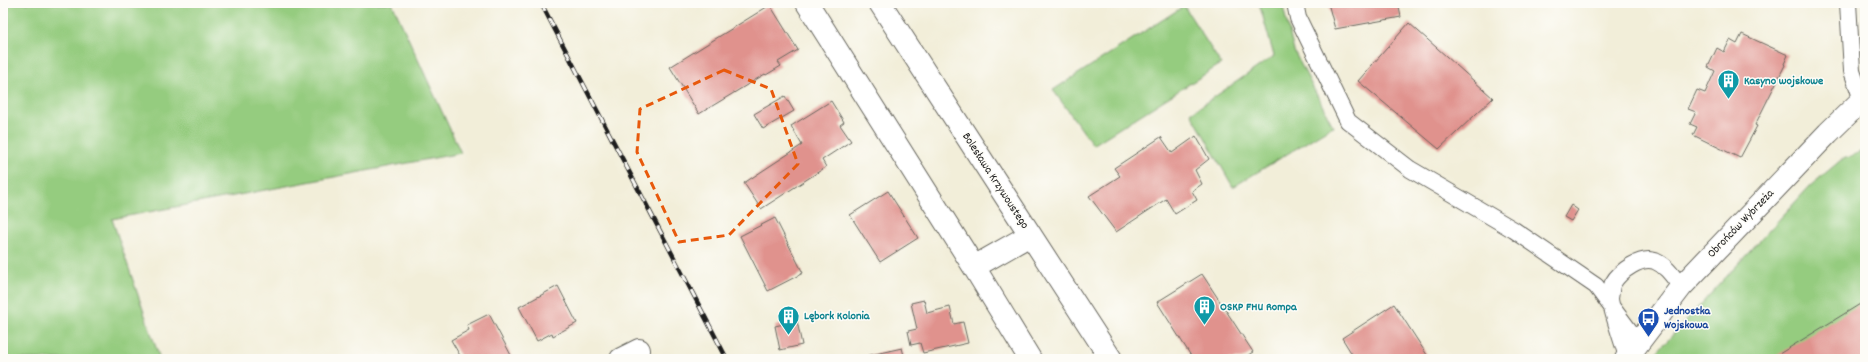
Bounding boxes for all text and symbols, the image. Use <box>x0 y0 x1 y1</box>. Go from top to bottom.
building icon: Kasyno wojskowe <box>1716 68 1742 101</box>
place label: Kasyno wojskowe <box>1744 73 1824 90</box>
street label: Bolesława Krzywoustego <box>957 129 1033 233</box>
street label: Obrońców Wybrzeża <box>1704 186 1778 262</box>
building icon: OSKP FHU Rompa <box>1192 294 1218 327</box>
place label: OSKP FHU Rompa <box>1220 299 1298 316</box>
building icon: Lębork Kolonia <box>775 303 801 336</box>
place label: Jednostka Wojskowa <box>1664 303 1712 334</box>
bus stop icon: Jednostka Wojskowa <box>1636 305 1662 338</box>
place label: Lębork Kolonia <box>804 308 871 325</box>

